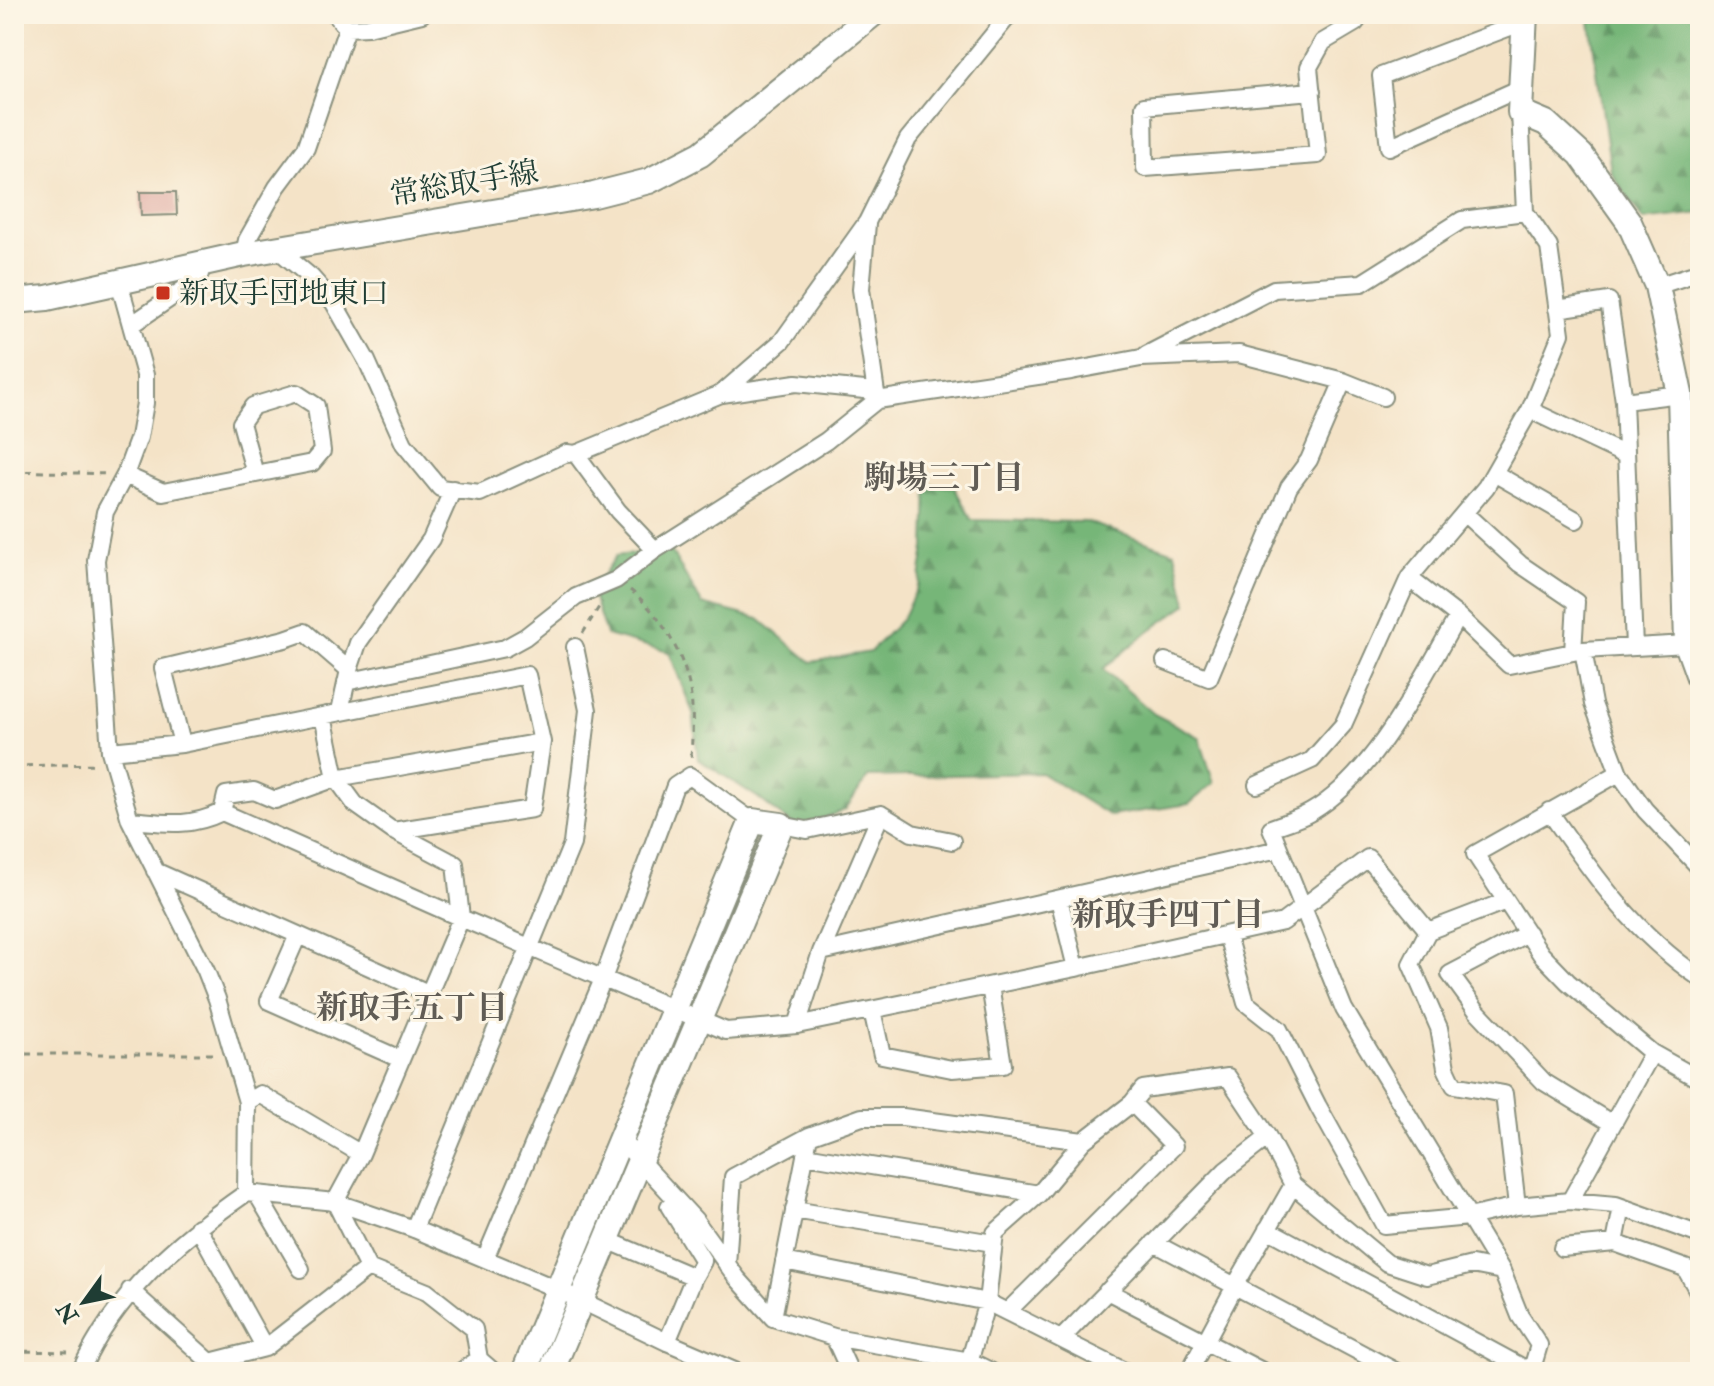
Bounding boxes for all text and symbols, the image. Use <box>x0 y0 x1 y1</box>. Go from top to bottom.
street label: 常総取手線 <box>387 153 541 213</box>
place label: 新取手団地東口 <box>179 275 389 312</box>
marker: 新取手団地東口 <box>154 284 172 302</box>
district label: 駒場三丁目 <box>864 458 1024 498</box>
district label: 新取手四丁目 <box>1072 895 1264 935</box>
district label: 新取手五丁目 <box>316 988 508 1028</box>
north arrow <box>44 1262 124 1342</box>
text: N <box>51 1296 86 1329</box>

